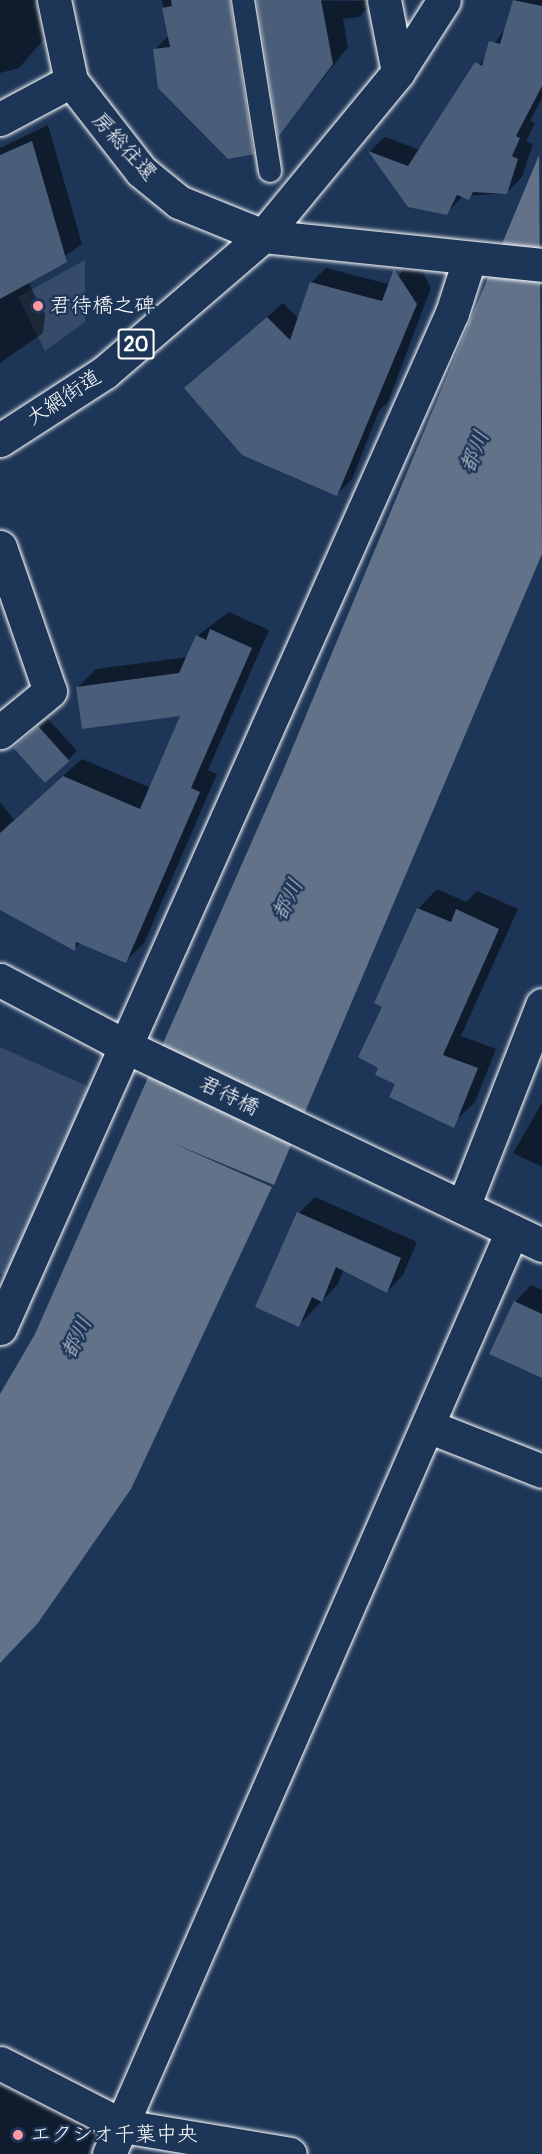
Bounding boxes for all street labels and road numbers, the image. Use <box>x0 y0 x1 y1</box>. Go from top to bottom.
street label: 房総往還 <box>87 107 161 187</box>
road number: 20 <box>116 327 156 361</box>
street label: 大網街道 <box>22 365 106 431</box>
street label: 君待橋 <box>195 1071 263 1121</box>

